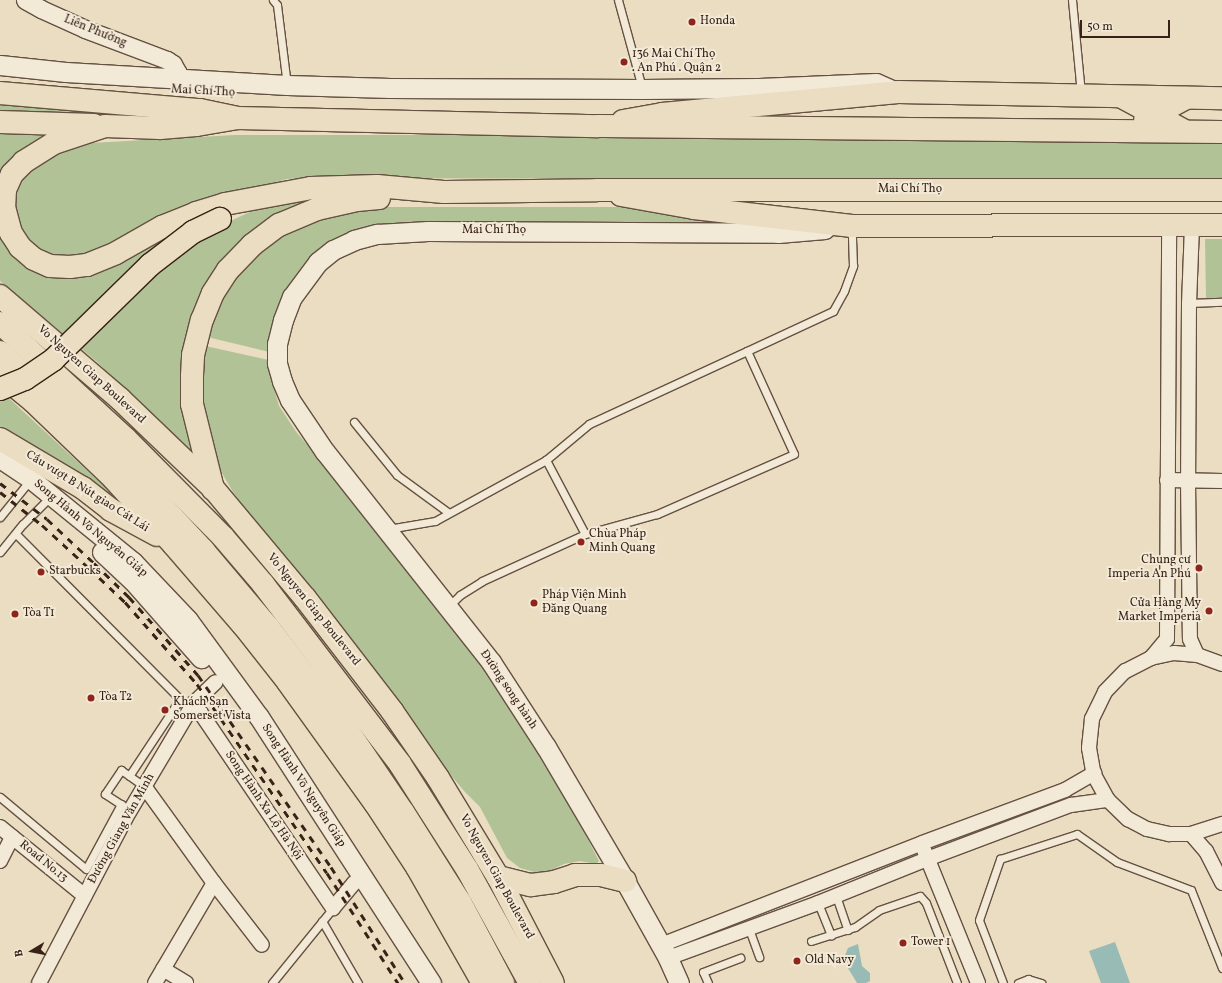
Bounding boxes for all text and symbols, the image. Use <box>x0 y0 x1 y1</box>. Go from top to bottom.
scale bar <box>1082 12 1172 38</box>
street label: Liên Phường <box>61 13 129 51</box>
place label: Honda <box>700 15 735 29</box>
marker: Honda <box>687 17 697 27</box>
text: 50 m <box>1087 19 1113 35</box>
place label: 136 Mai Chí Thọ . An Phú . Quận 2 <box>632 48 721 76</box>
marker: 136 Mai Chí Thọ . An Phú . Quận 2 <box>619 57 629 67</box>
street label: Mai Chí Thọ <box>170 83 236 101</box>
street label: Mai Chí Thọ <box>878 183 942 197</box>
street label: Mai Chí Thọ <box>462 224 526 238</box>
street label: Vo Nguyen Giap Boulevard <box>34 323 148 427</box>
street label: Cầu vượt B Nút giao Cát Lái <box>23 448 151 536</box>
street label: Song Hành Võ Nguyên Giáp <box>30 477 150 581</box>
place label: Chùa Pháp Minh Quang <box>589 528 655 556</box>
marker: Chùa Pháp Minh Quang <box>576 537 586 547</box>
street label: Vo Nguyen Giap Boulevard <box>263 551 363 669</box>
place label: Chung cư Imperia An Phú <box>1108 554 1191 582</box>
marker: Chung cư Imperia An Phú <box>1194 563 1204 573</box>
place label: Starbucks <box>49 565 101 579</box>
marker: Starbucks <box>36 567 46 577</box>
place label: Pháp Viện Minh Đăng Quang <box>542 589 627 617</box>
place label: Cửa Hàng My Market Imperia <box>1118 597 1201 625</box>
marker: Pháp Viện Minh Đăng Quang <box>529 598 539 608</box>
marker: Cửa Hàng My Market Imperia <box>1204 606 1214 616</box>
place label: Tòa T1 <box>23 607 55 621</box>
marker: Tòa T1 <box>10 609 20 619</box>
street label: Đường song hành <box>476 647 540 733</box>
place label: Tòa T2 <box>99 691 133 705</box>
marker: Tòa T2 <box>86 693 96 703</box>
place label: Khách Sạn Somerset Vista <box>173 696 251 724</box>
marker: Khách Sạn Somerset Vista <box>160 705 170 715</box>
street label: Song Hành Võ Nguyên Giáp <box>258 721 348 851</box>
street label: Song Hành Xa Lộ Hà Nội <box>221 749 305 863</box>
street label: Đường Giang Văn Minh <box>86 771 158 887</box>
street label: Vo Nguyen Giap Boulevard <box>456 812 536 942</box>
street label: Road No.13 <box>16 838 70 886</box>
north arrow <box>12 931 52 971</box>
place label: Tower 1 <box>911 936 950 950</box>
marker: Tower 1 <box>898 938 908 948</box>
text: B <box>12 948 28 958</box>
place label: Old Navy <box>805 954 854 968</box>
marker: Old Navy <box>792 956 802 966</box>

